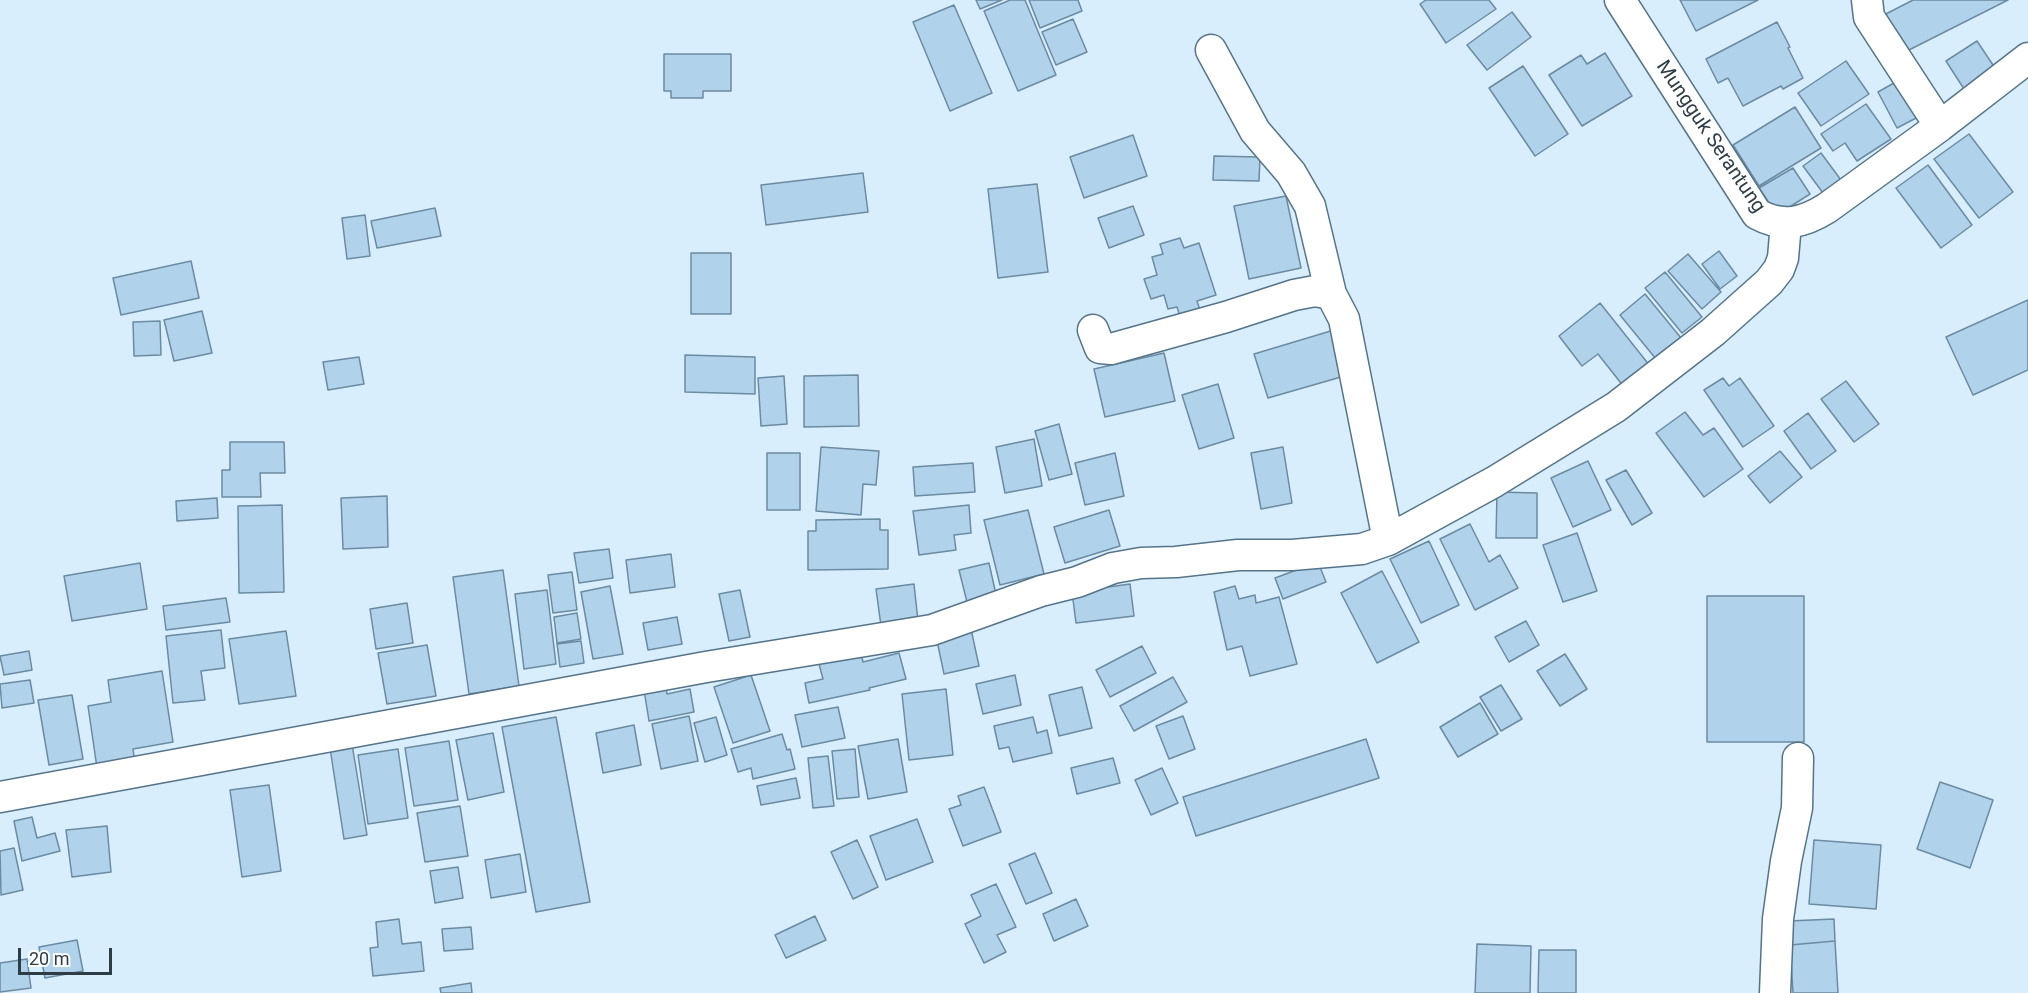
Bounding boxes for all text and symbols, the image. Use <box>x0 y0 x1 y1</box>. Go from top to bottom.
street label: Mungguk Serantung <box>1650 56 1770 218</box>
scale bar <box>21 936 116 974</box>
text: 20 m <box>29 948 69 969</box>

